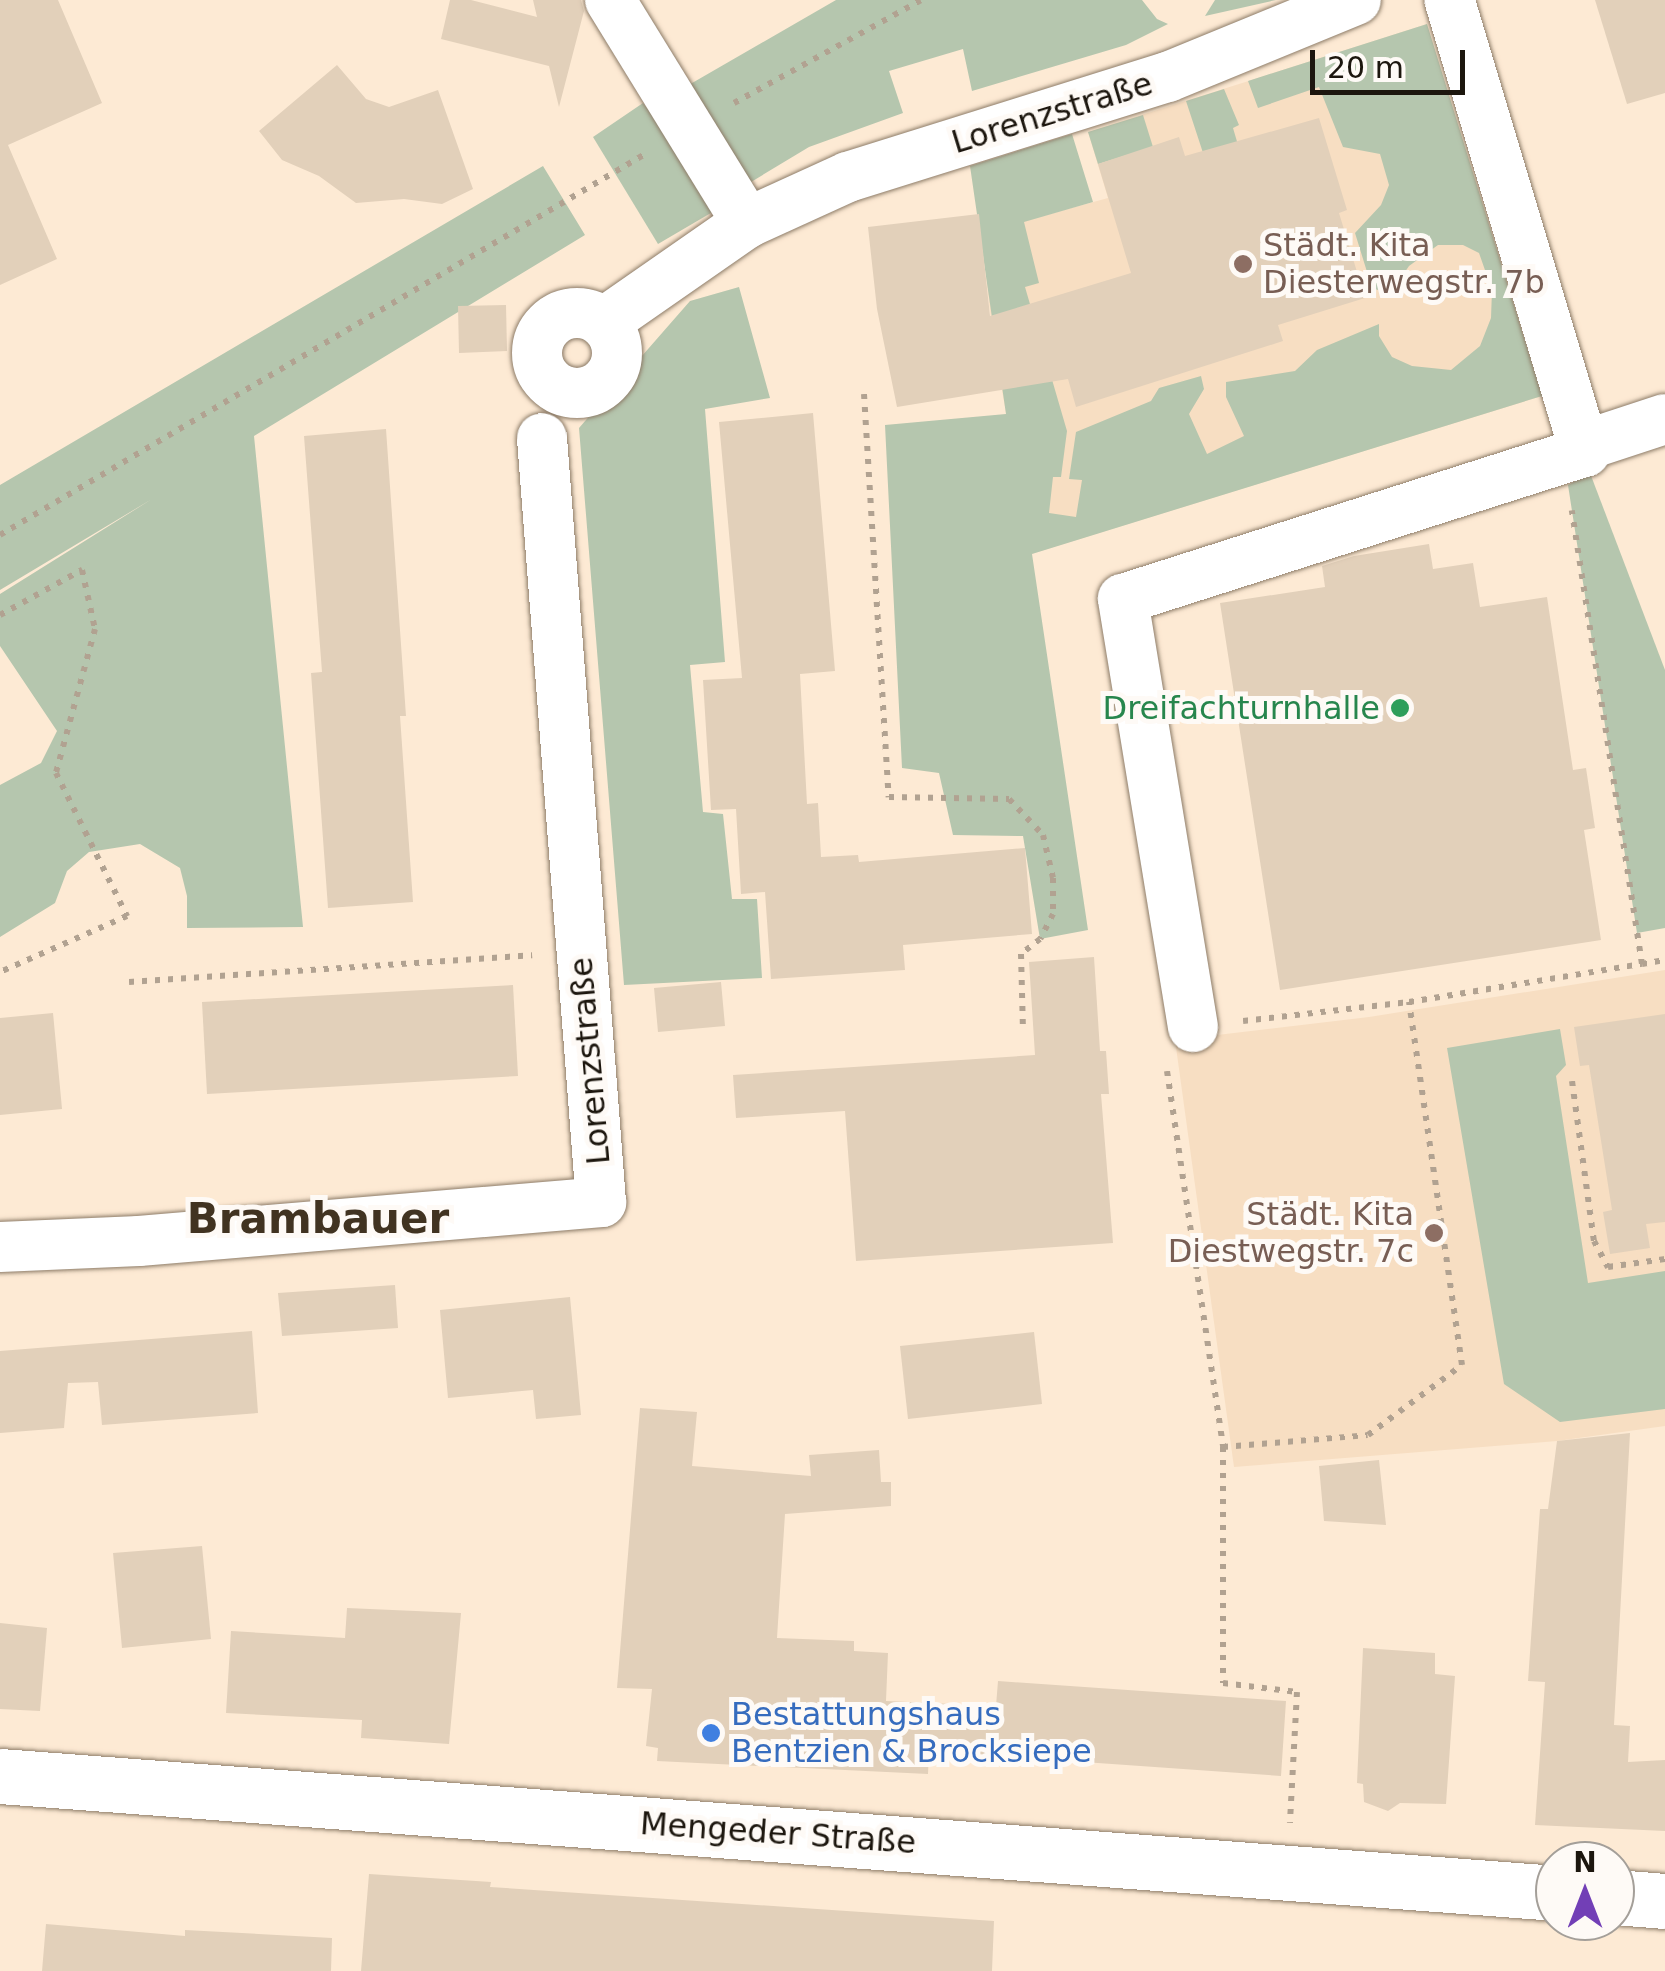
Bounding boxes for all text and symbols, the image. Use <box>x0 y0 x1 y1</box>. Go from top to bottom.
scale bar <box>1315 30 1470 92</box>
text: 20 m <box>1327 50 1404 85</box>
street label: Lorenzstraße <box>947 64 1157 162</box>
place label: Städt. Kita Diesterwegstr. 7b <box>1263 227 1545 302</box>
marker: Städt. Kita Diesterwegstr. 7b <box>1232 253 1254 275</box>
place label: Dreifachturnhalle <box>1103 689 1380 727</box>
marker: Dreifachturnhalle <box>1389 697 1411 719</box>
street label: Lorenzstraße <box>562 956 618 1166</box>
district label: Brambauer <box>187 1194 449 1244</box>
place label: Städt. Kita Diestwegstr. 7c <box>1168 1196 1414 1271</box>
marker: Städt. Kita Diestwegstr. 7c <box>1423 1222 1445 1244</box>
place label: Bestattungshaus Bentzien & Brocksiepe <box>731 1696 1092 1771</box>
marker: Bestattungshaus Bentzien & Brocksiepe <box>700 1722 722 1744</box>
street label: Mengeder Straße <box>639 1804 917 1862</box>
north arrow <box>1535 1841 1635 1941</box>
text: N <box>1573 1846 1597 1879</box>

